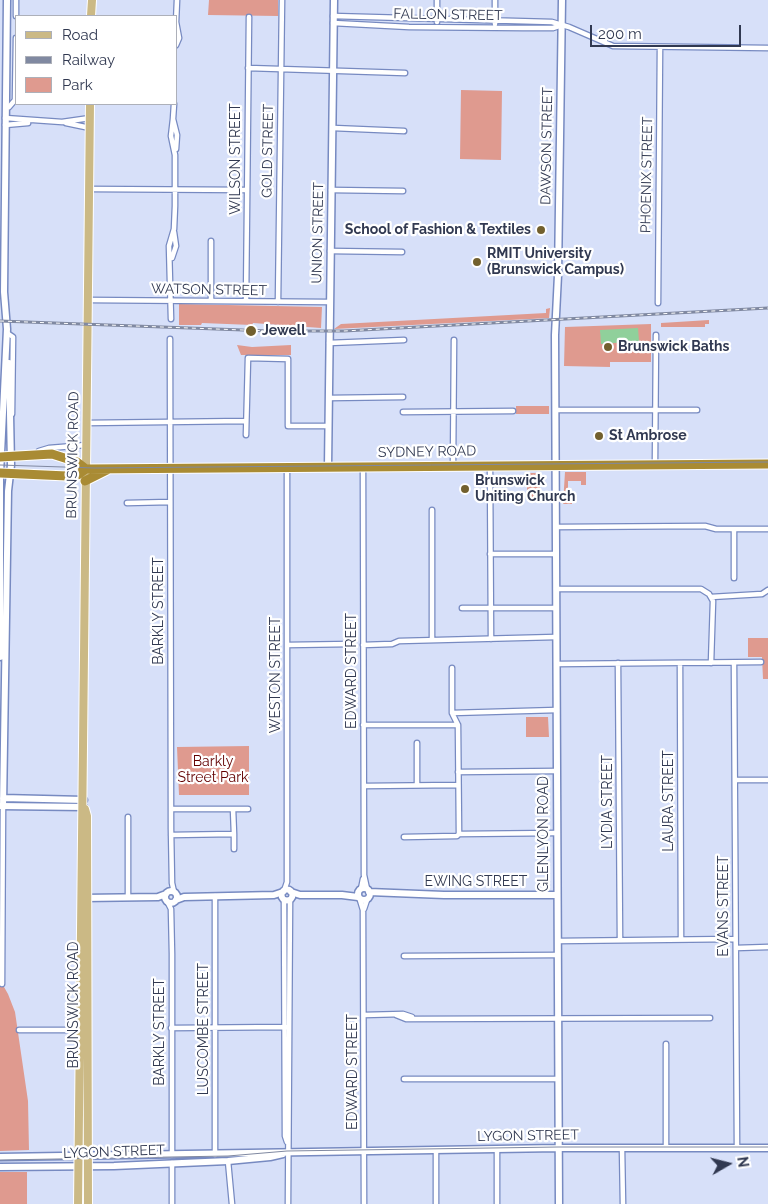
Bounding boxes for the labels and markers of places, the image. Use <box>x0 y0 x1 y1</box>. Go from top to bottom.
place label: School of Fashion & Textiles <box>345 222 531 238</box>
marker: School of Fashion & Textiles <box>535 224 547 236</box>
place label: RMIT University (Brunswick Campus) <box>487 246 624 278</box>
marker: RMIT University (Brunswick Campus) <box>471 256 483 268</box>
place label: Jewell <box>262 323 306 339</box>
marker: Jewell <box>244 324 258 338</box>
place label: Brunswick Baths <box>618 339 729 355</box>
marker: Brunswick Baths <box>602 341 614 353</box>
place label: St Ambrose <box>609 428 687 444</box>
marker: St Ambrose <box>593 430 605 442</box>
place label: Brunswick Uniting Church <box>475 473 575 506</box>
marker: Brunswick Uniting Church <box>459 483 471 495</box>

